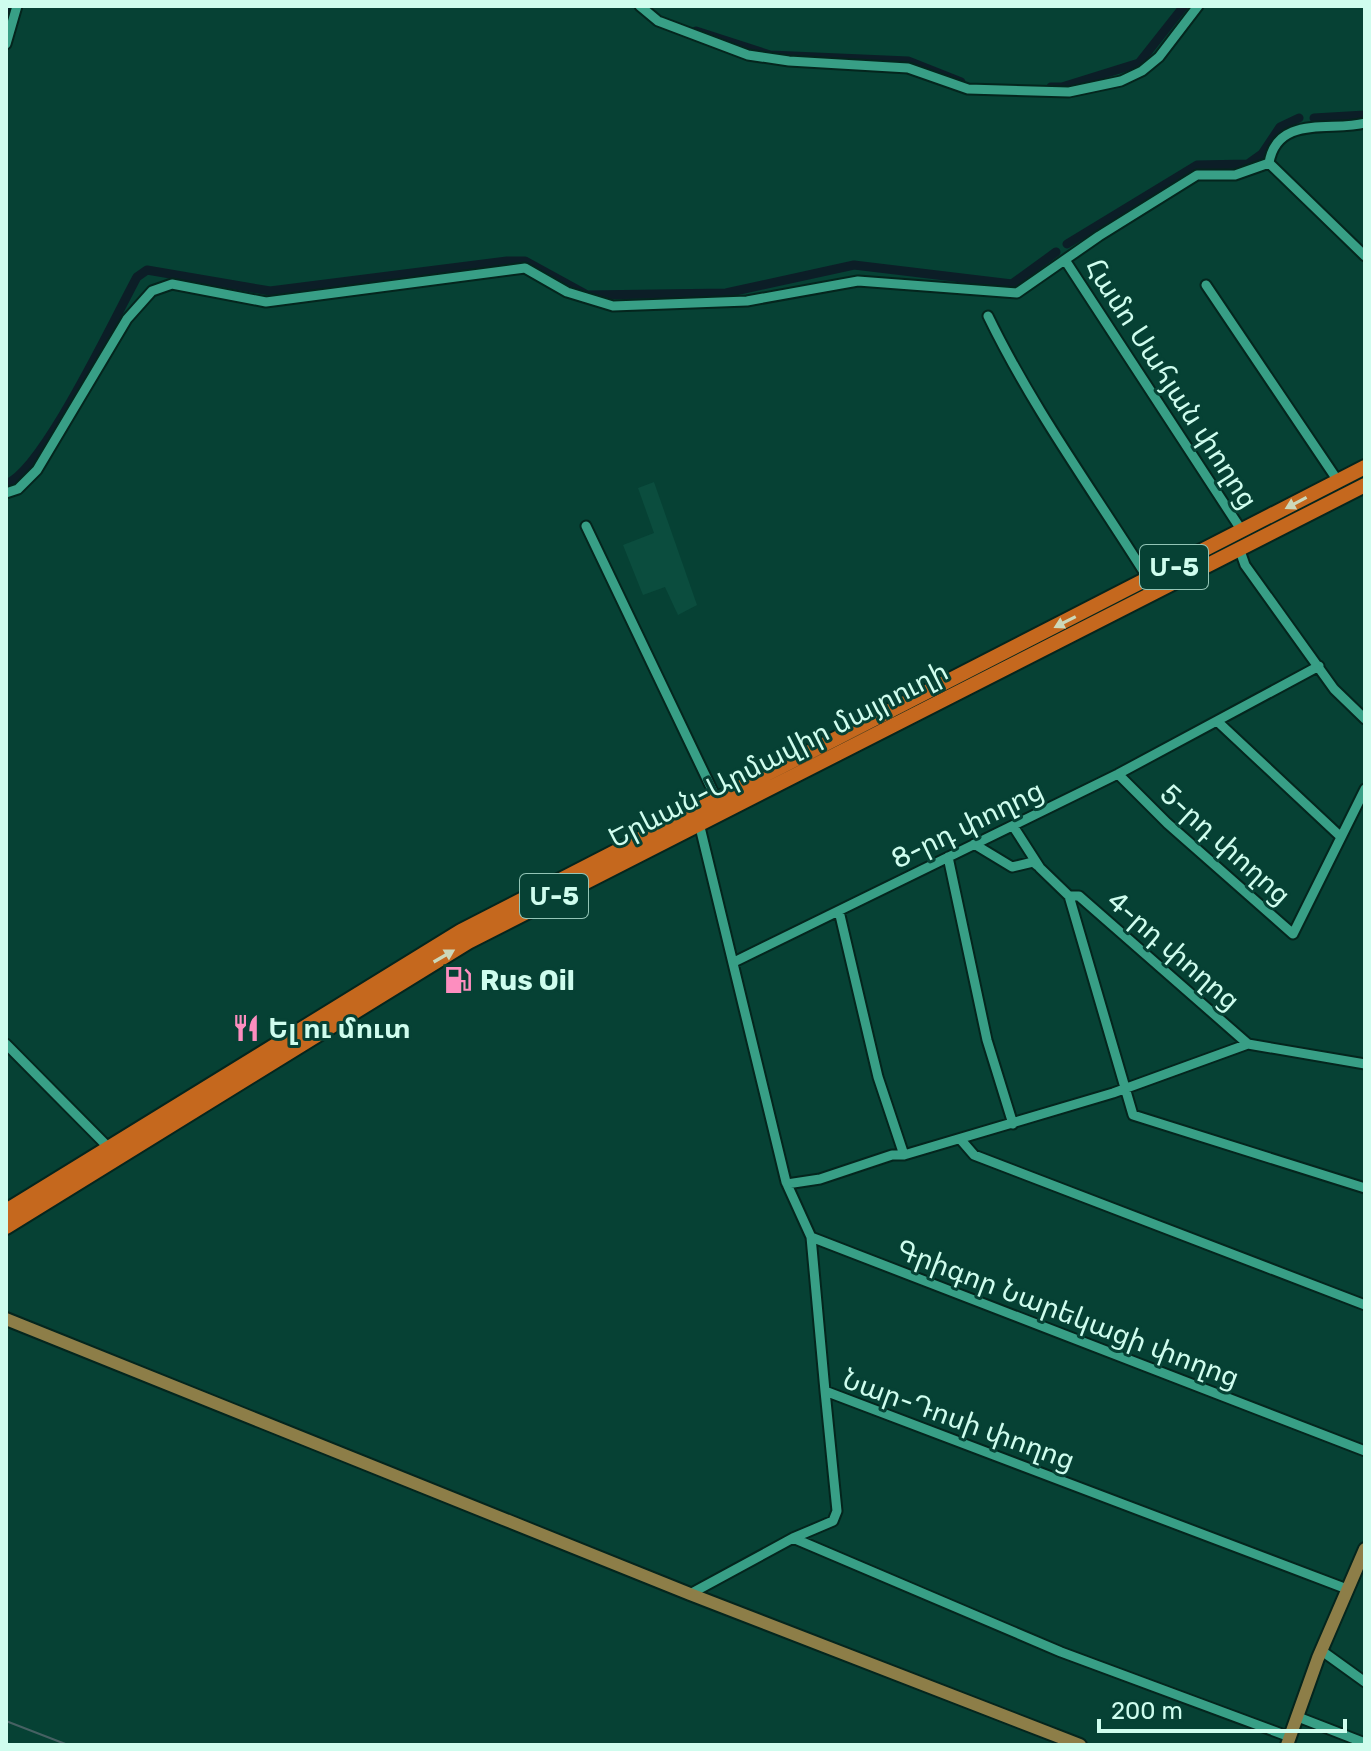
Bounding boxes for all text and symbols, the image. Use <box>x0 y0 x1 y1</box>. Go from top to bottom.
street label: Համո Սահյան փողոց <box>1078 252 1265 515</box>
one-way arrow <box>1284 496 1307 509</box>
road number: Մ-5 <box>1140 545 1208 589</box>
one-way arrow <box>1053 616 1076 629</box>
street label: Երևան-Արմավիր մայրուղի <box>603 654 953 855</box>
street label: 8-րդ փողոց <box>886 773 1049 875</box>
street label: 5-րդ փողոց <box>1154 777 1298 912</box>
road number: Մ-5 <box>520 874 588 918</box>
street label: 4-րդ փողոց <box>1101 884 1247 1017</box>
one-way arrow <box>433 949 455 963</box>
place label: Rus Oil <box>480 964 575 997</box>
fuel station icon: Rus Oil <box>443 965 473 995</box>
place label: Ել ու մուտ <box>268 1012 411 1045</box>
restaurant icon: Ել ու մուտ <box>231 1013 261 1043</box>
street label: Գրիգոր Նարեկացի փողոց <box>892 1233 1244 1394</box>
street label: Նար-Դոսի փողոց <box>838 1362 1079 1477</box>
scale bar <box>1099 1683 1345 1733</box>
text: 200 m <box>1111 1697 1183 1725</box>

